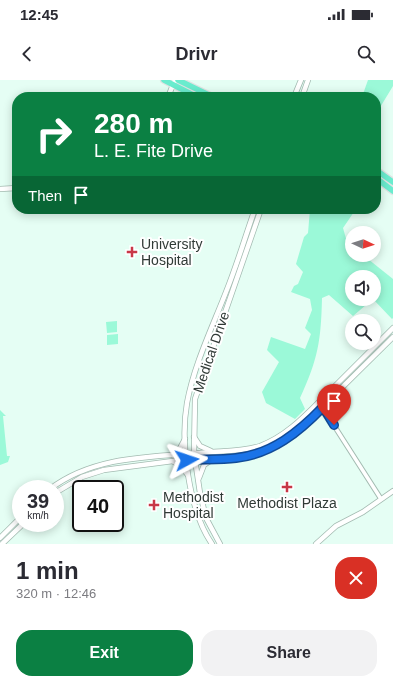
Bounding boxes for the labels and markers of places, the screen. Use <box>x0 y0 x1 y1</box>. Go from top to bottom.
place label: University Hospital <box>141 236 202 268</box>
marker: University Hospital <box>126 246 138 258</box>
pin <box>317 384 351 425</box>
marker: Methodist Plaza <box>281 481 293 493</box>
place label: Methodist Hospital <box>163 489 224 521</box>
place label: Methodist Plaza <box>237 495 337 511</box>
marker: Methodist Hospital <box>148 499 160 511</box>

